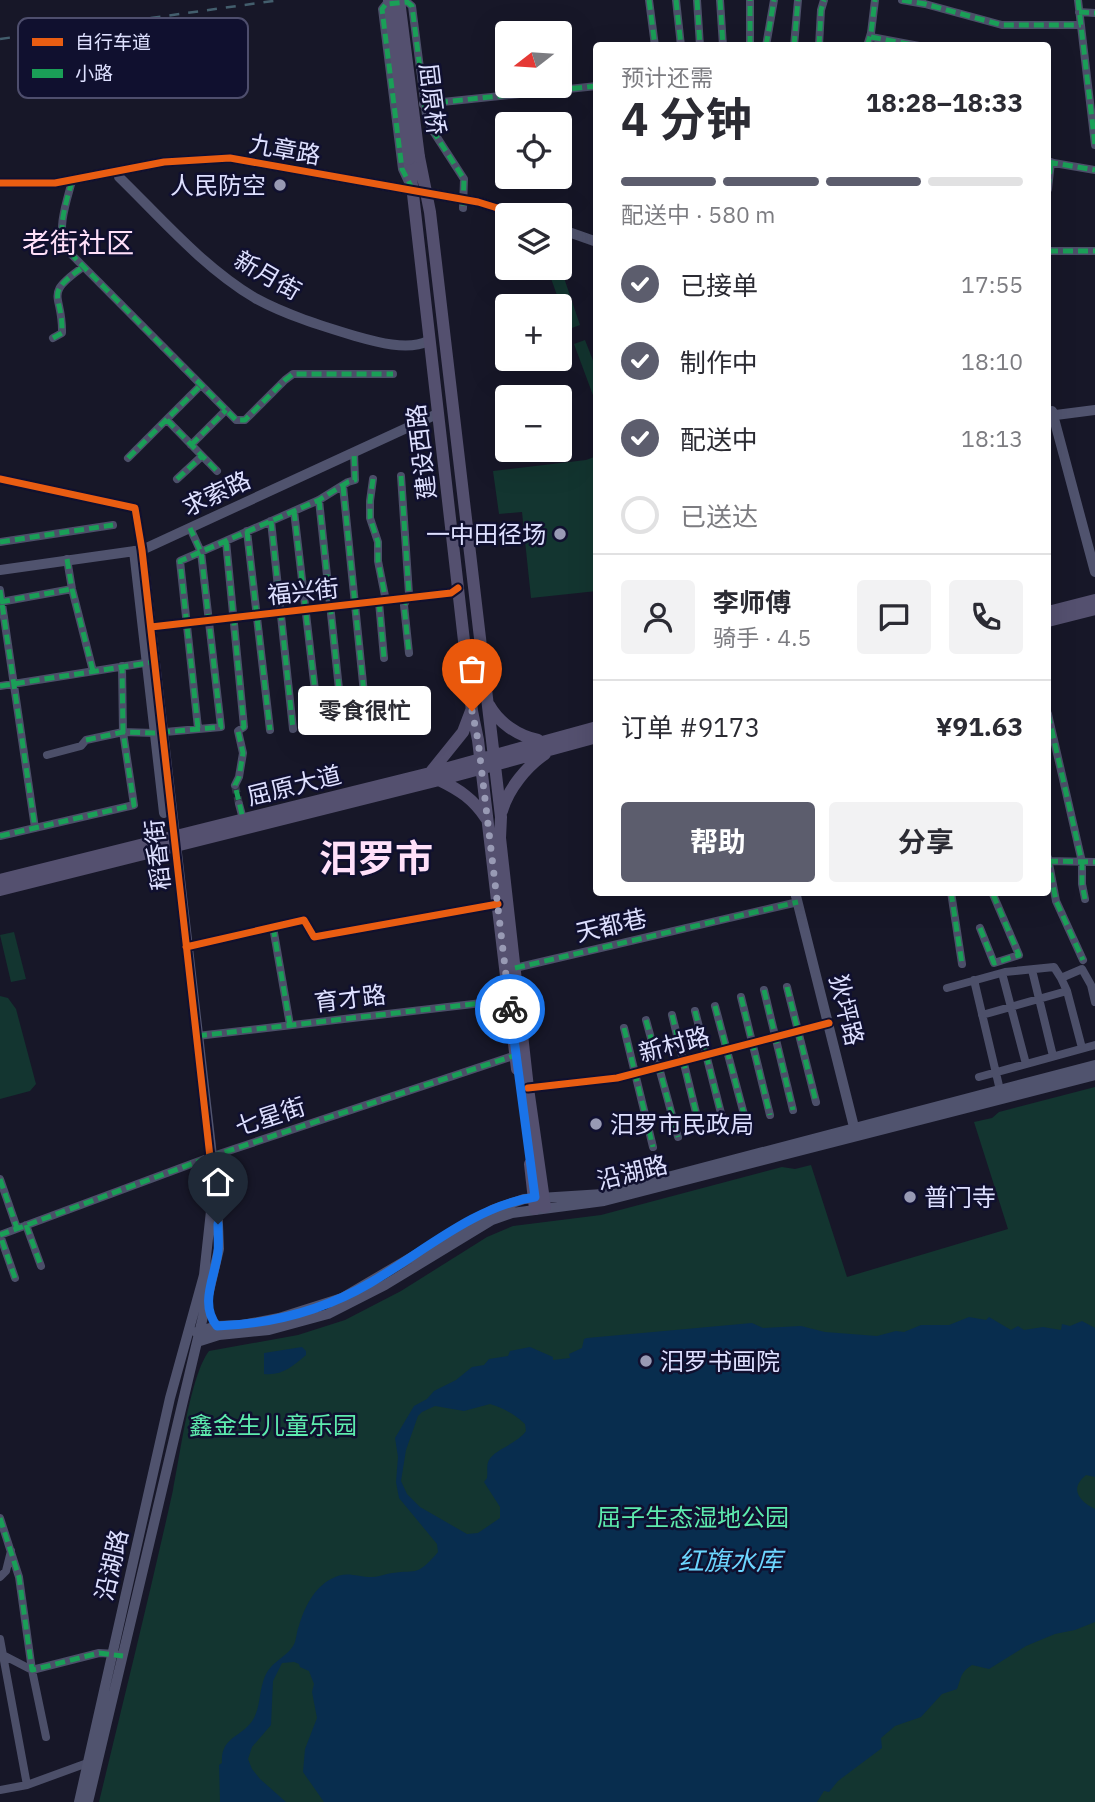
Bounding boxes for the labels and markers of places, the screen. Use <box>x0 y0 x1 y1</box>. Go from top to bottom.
place label: 人民防空 <box>170 169 266 201</box>
marker: 人民防空 <box>272 177 288 193</box>
place label: 一中田径场 <box>426 518 546 550</box>
marker: 一中田径场 <box>552 526 568 542</box>
pin <box>442 639 502 711</box>
callout: 零食很忙 <box>297 686 430 736</box>
place label: 汨罗市民政局 <box>610 1108 754 1140</box>
marker: 汨罗市民政局 <box>588 1116 604 1132</box>
pin <box>188 1152 248 1224</box>
place label: 普门寺 <box>924 1181 996 1213</box>
marker: 普门寺 <box>902 1189 918 1205</box>
place label: 汨罗书画院 <box>660 1345 780 1377</box>
marker: 汨罗书画院 <box>638 1353 654 1369</box>

